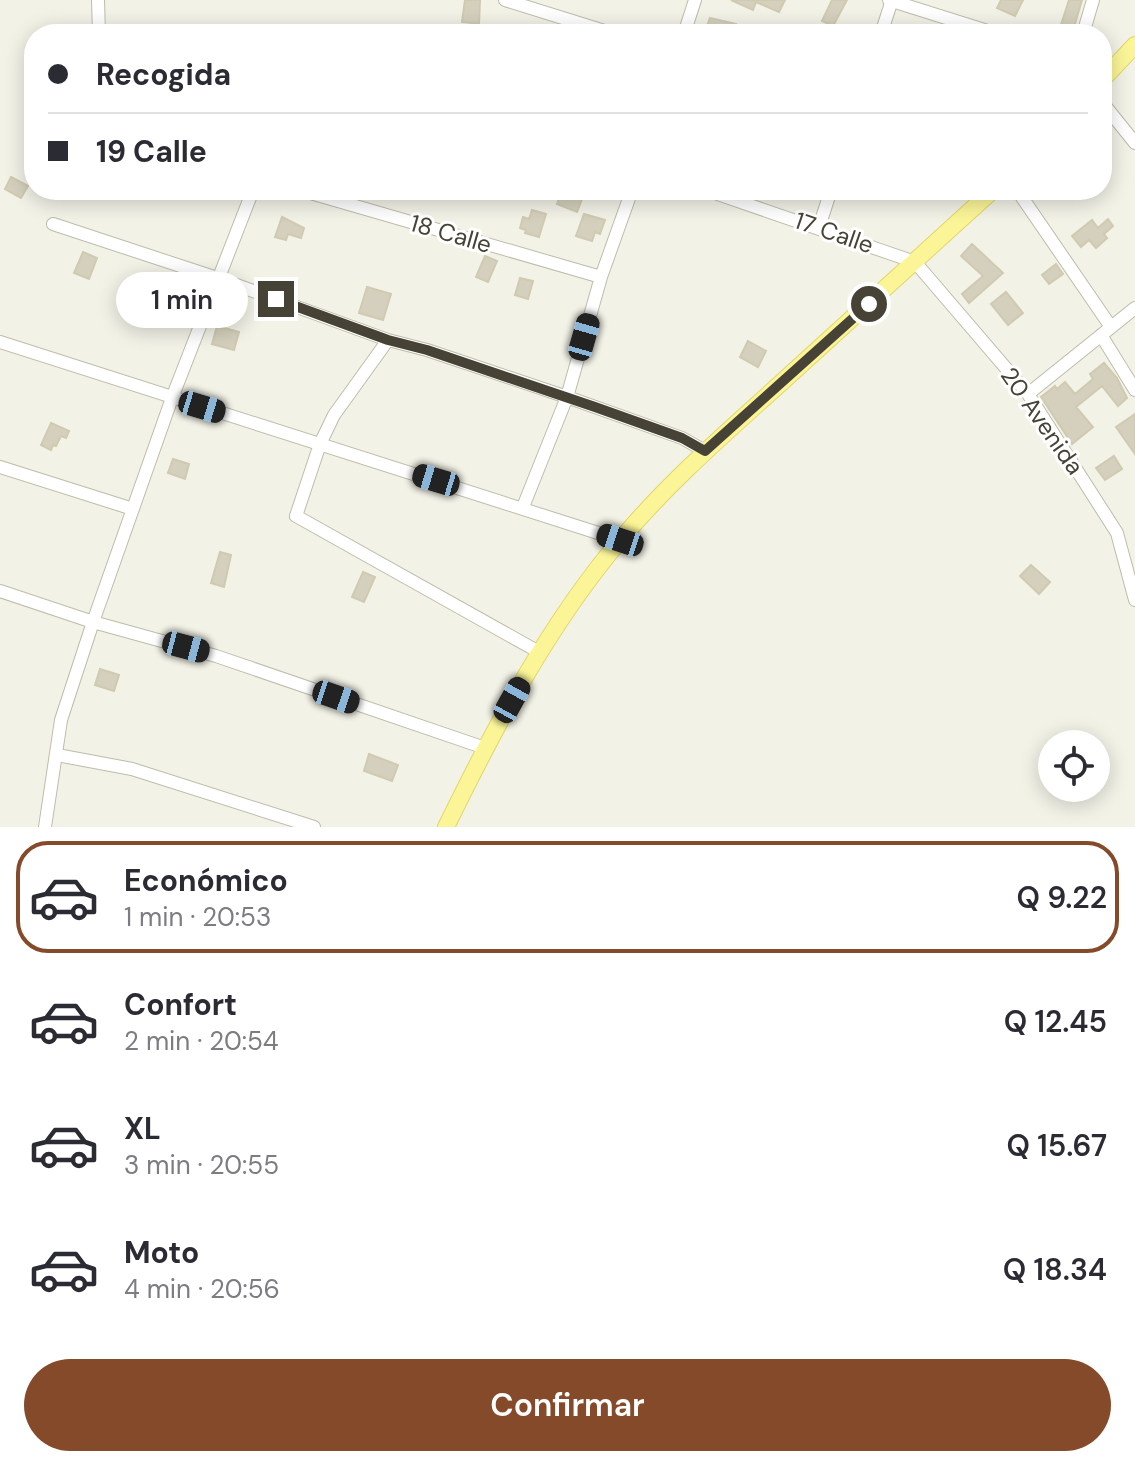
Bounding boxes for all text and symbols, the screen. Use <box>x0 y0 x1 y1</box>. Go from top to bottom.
text: Recogida <box>96 55 231 94</box>
text: 19 Calle <box>96 132 207 171</box>
street label: 17 Calle <box>791 205 878 260</box>
street label: 18 Calle <box>407 207 495 260</box>
callout: 1 min <box>116 271 248 327</box>
route end <box>258 281 294 317</box>
text: 1 min <box>151 283 213 317</box>
route start <box>851 286 887 322</box>
car <box>566 311 602 363</box>
street label: 20 Avenida <box>994 361 1091 481</box>
car <box>176 389 228 425</box>
car <box>410 462 462 498</box>
car <box>593 521 647 559</box>
car <box>160 629 212 665</box>
car <box>490 673 534 727</box>
car <box>309 678 363 716</box>
map controls <box>1038 730 1110 802</box>
button: locate <box>1038 730 1110 802</box>
icon: car <box>28 861 100 933</box>
text: Económico <box>124 861 288 900</box>
text: Q 9.22 <box>1016 878 1107 917</box>
text: 1 min · 20:53 <box>124 900 271 934</box>
icon: car <box>28 985 100 1057</box>
text: Confort <box>124 985 237 1024</box>
text: Q 12.45 <box>1004 1002 1107 1041</box>
text: 2 min · 20:54 <box>124 1024 279 1058</box>
icon: car <box>28 1109 100 1181</box>
text: XL <box>124 1109 161 1148</box>
text: Q 15.67 <box>1006 1126 1107 1165</box>
text: 3 min · 20:55 <box>124 1148 279 1182</box>
icon: car <box>28 1233 100 1305</box>
text: Moto <box>124 1233 199 1272</box>
text: Q 18.34 <box>1003 1250 1107 1289</box>
text: 4 min · 20:56 <box>124 1272 280 1306</box>
button: Confirmar <box>24 1359 1111 1451</box>

